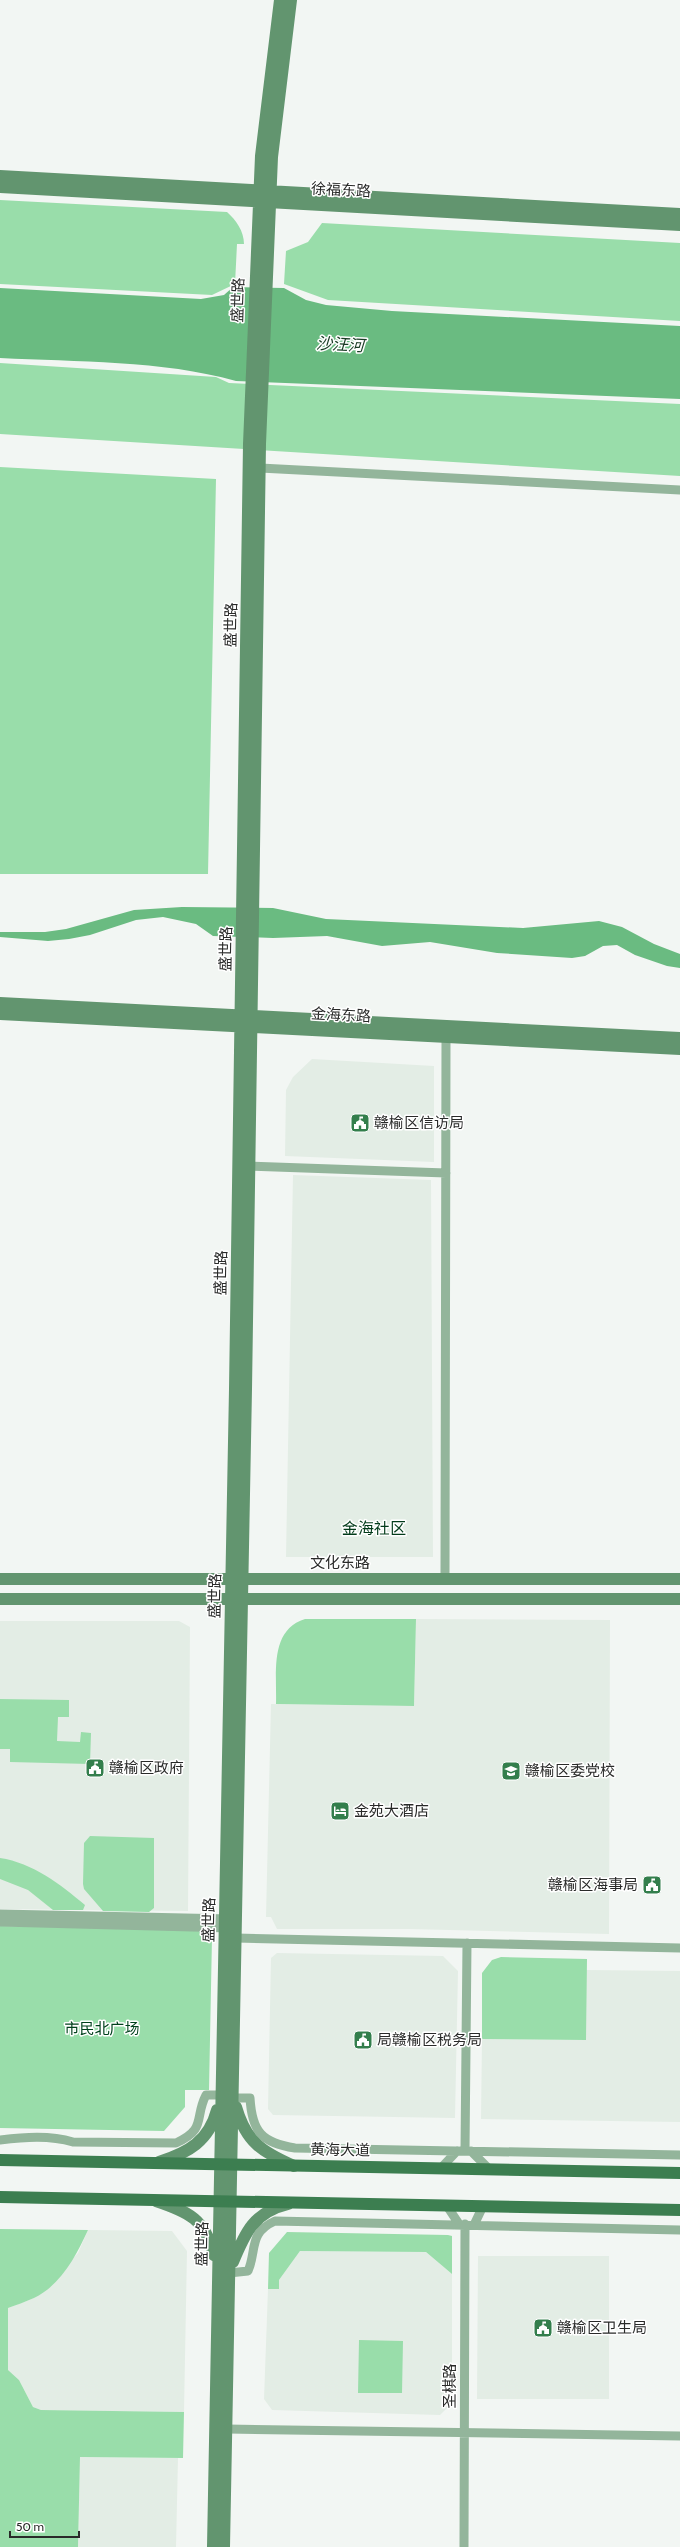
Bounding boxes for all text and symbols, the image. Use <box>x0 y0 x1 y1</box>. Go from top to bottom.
street label: 徐福东路 <box>311 179 371 201</box>
street label: 盛世路 <box>228 277 248 323</box>
water label: 沙汪河 <box>316 334 367 355</box>
street label: 盛世路 <box>222 602 240 648</box>
street label: 盛世路 <box>217 926 235 972</box>
street label: 金海东路 <box>311 1004 371 1026</box>
public building icon: 赣榆区信访局 <box>349 1112 371 1134</box>
place label: 赣榆区信访局 <box>374 1114 464 1132</box>
street label: 盛世路 <box>212 1250 230 1296</box>
district label: 金海社区 <box>342 1519 406 1538</box>
street label: 文化东路 <box>310 1554 370 1572</box>
street label: 盛世路 <box>206 1573 224 1619</box>
public building icon: 赣榆区政府 <box>84 1757 106 1779</box>
place label: 赣榆区政府 <box>109 1759 184 1777</box>
school or university icon: 赣榆区委党校 <box>500 1760 522 1782</box>
place label: 赣榆区委党校 <box>525 1762 615 1780</box>
hotel icon: 金苑大酒店 <box>329 1800 351 1822</box>
place label: 金苑大酒店 <box>354 1802 429 1820</box>
public building icon: 赣榆区海事局 <box>641 1874 663 1896</box>
place label: 赣榆区海事局 <box>548 1876 638 1894</box>
street label: 盛世路 <box>200 1897 218 1943</box>
park label: 市民北广场 <box>64 2020 140 2038</box>
public building icon: 局赣榆区税务局 <box>352 2029 374 2051</box>
place label: 局赣榆区税务局 <box>377 2031 482 2049</box>
street label: 黄海大道 <box>310 2140 370 2160</box>
street label: 盛世路 <box>193 2221 211 2267</box>
public building icon: 赣榆区卫生局 <box>532 2317 554 2339</box>
place label: 赣榆区卫生局 <box>557 2319 647 2337</box>
street label: 圣棋路 <box>441 2363 459 2409</box>
scale bar <box>10 2513 79 2539</box>
text: 50 m <box>16 2519 44 2534</box>

